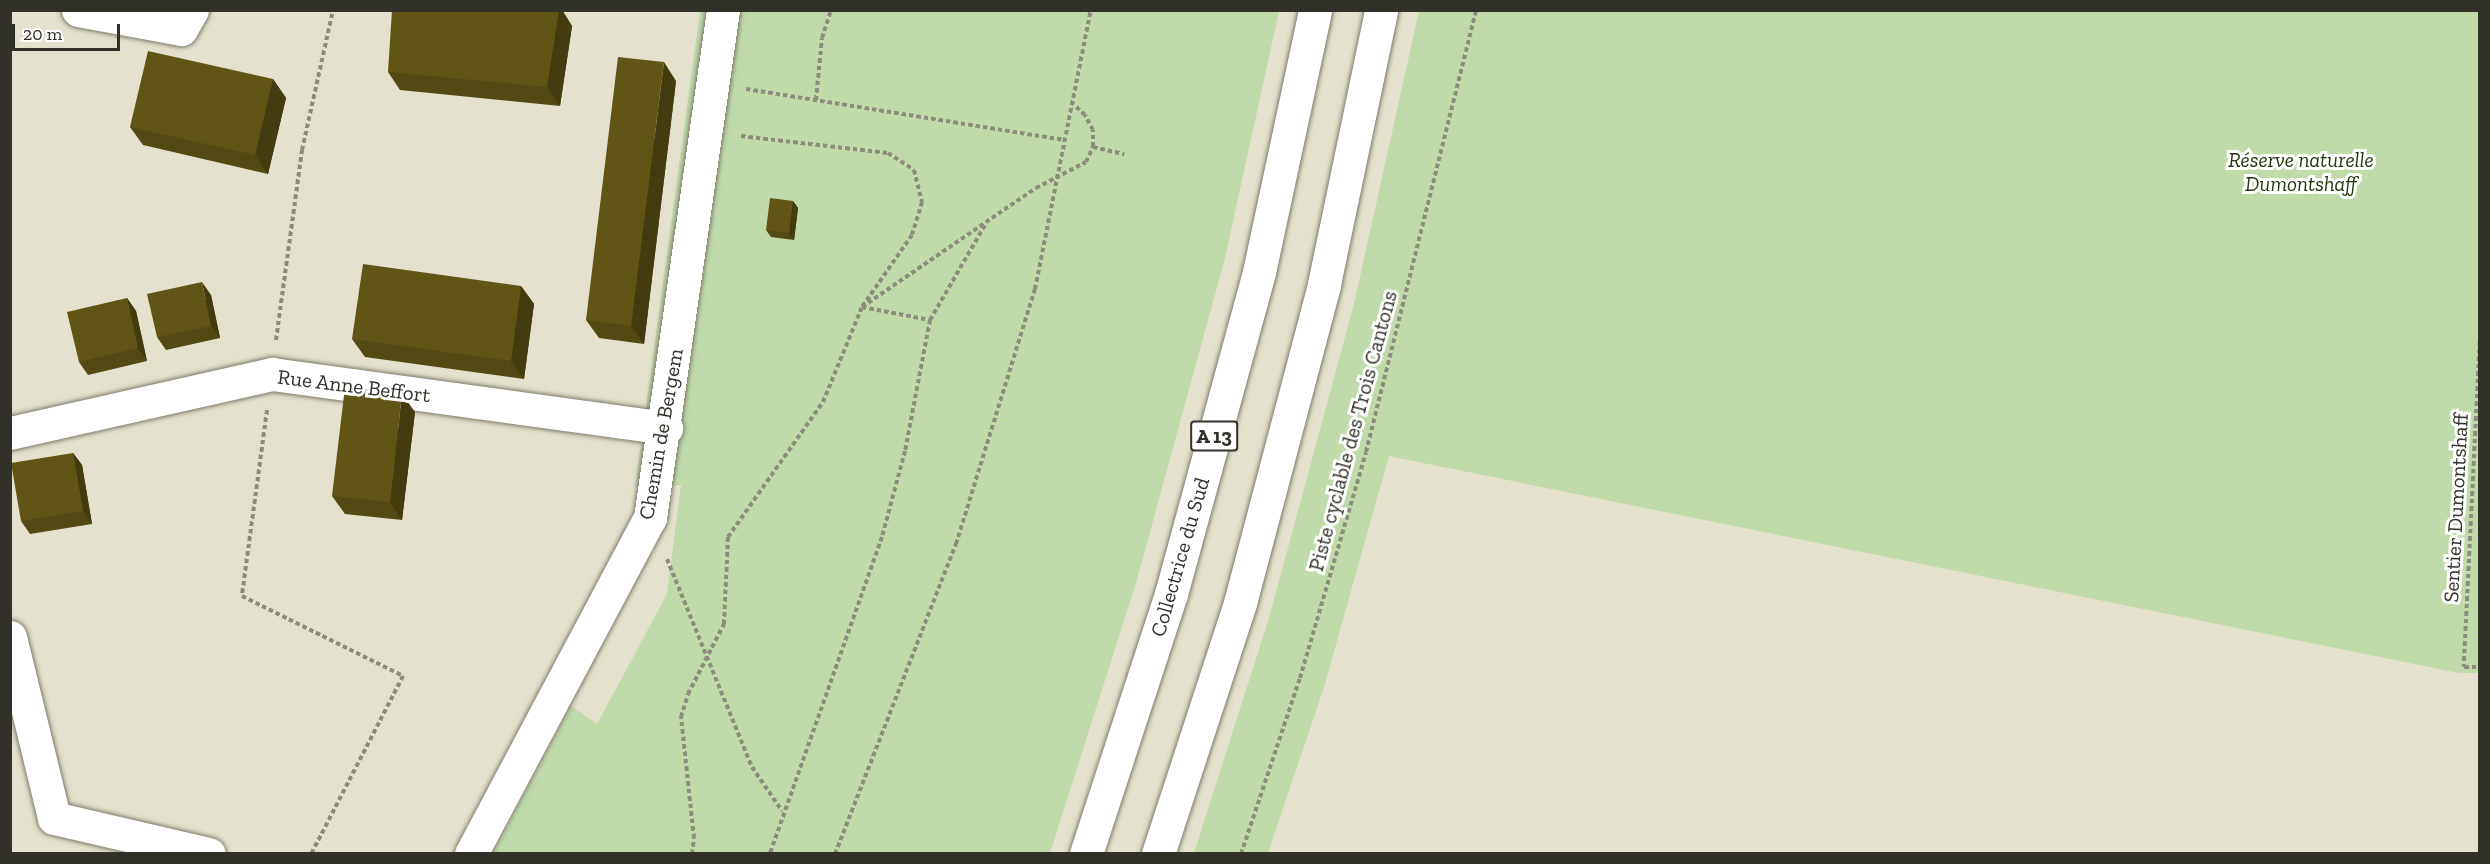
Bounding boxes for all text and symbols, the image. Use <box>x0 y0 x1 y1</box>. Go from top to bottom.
scale bar <box>15 12 123 50</box>
text: 20 m <box>23 23 62 45</box>
park label: Réserve naturelle Dumontshaff <box>2228 147 2374 197</box>
street label: Piste cyclable des Trois Cantons <box>1303 288 1403 574</box>
street label: Chemin de Bergem <box>634 347 688 521</box>
street label: Rue Anne Beffort <box>276 364 432 408</box>
street label: Sentier Dumontshaff <box>2438 413 2474 603</box>
road number: A 13 <box>1188 419 1240 453</box>
street label: Collectrice du Sud <box>1145 474 1215 640</box>

